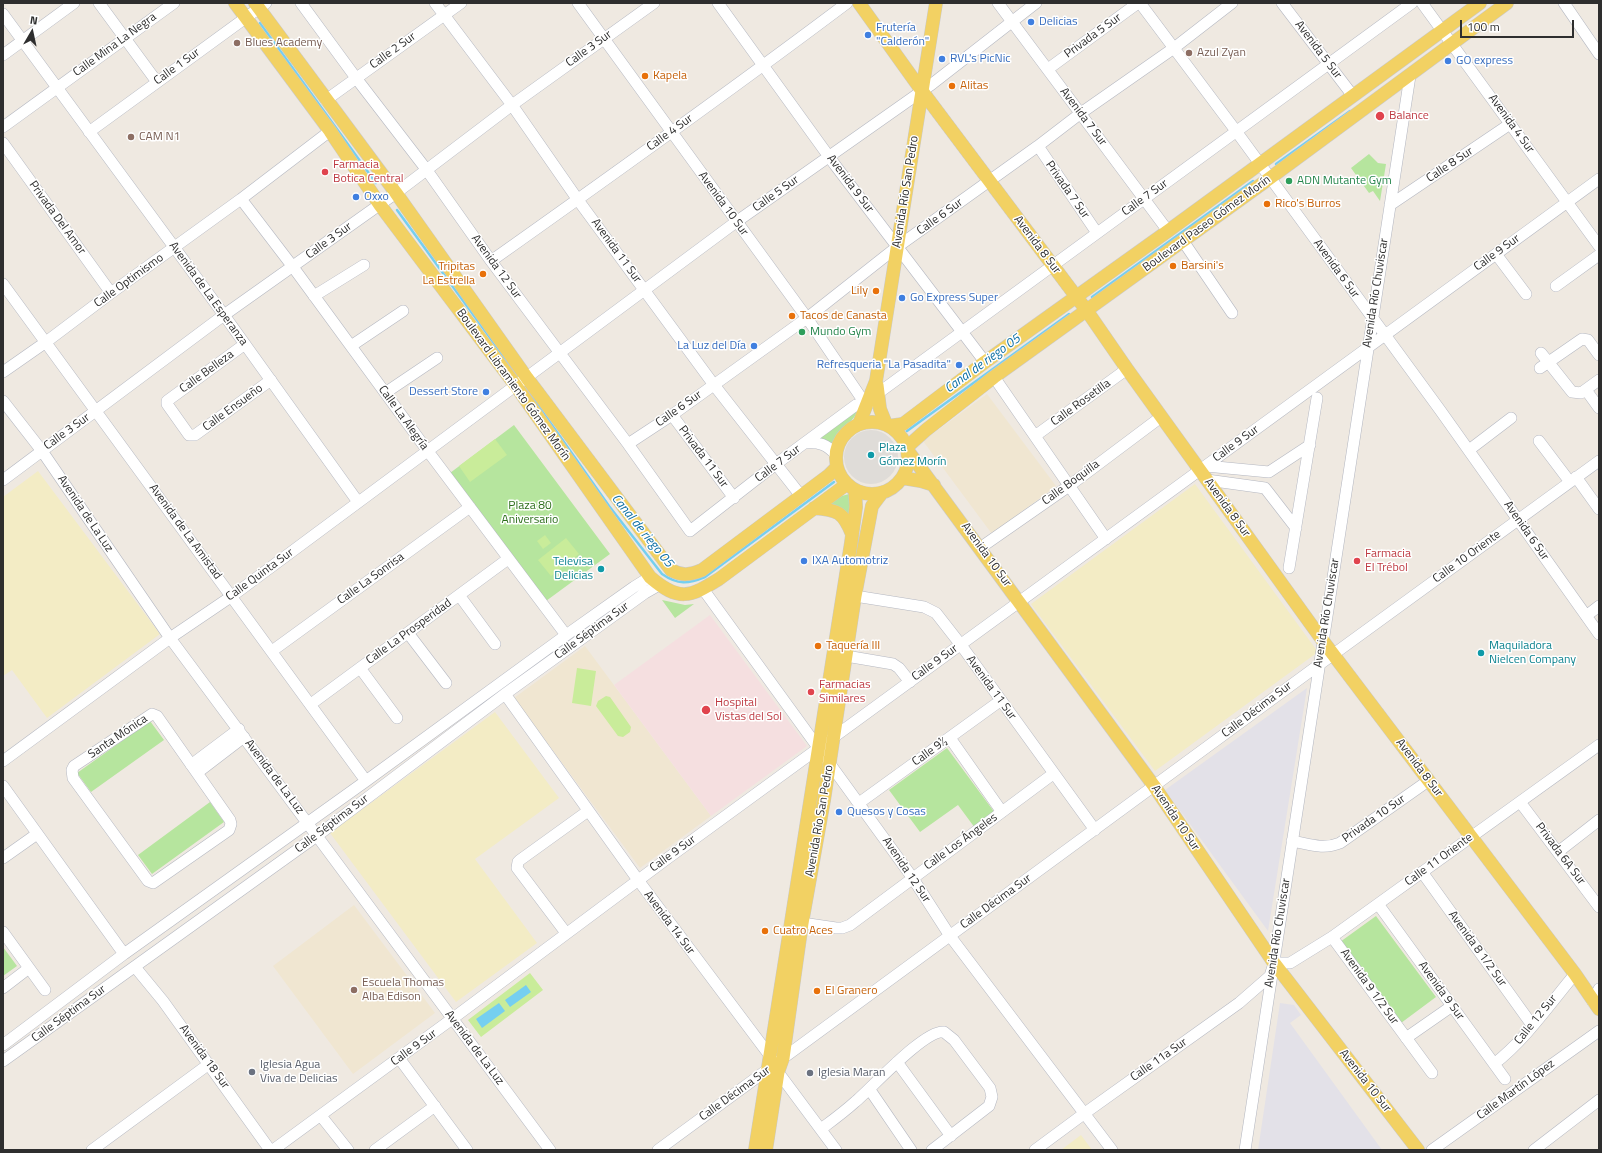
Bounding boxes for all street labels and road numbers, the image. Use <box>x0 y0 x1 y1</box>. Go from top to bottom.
street label: Calle Mina La Negra <box>71 10 159 80</box>
street label: Privada 5 Sur <box>1062 10 1124 62</box>
street label: Avenida 5 Sur <box>1291 18 1345 82</box>
street label: Calle 3 Sur <box>563 28 615 70</box>
street label: Calle 2 Sur <box>367 30 419 72</box>
street label: Calle 1 Sur <box>151 46 203 88</box>
street label: Avenida 7 Sur <box>1056 85 1110 149</box>
street label: Avenida 4 Sur <box>1485 92 1537 156</box>
street label: Calle 4 Sur <box>644 112 696 154</box>
street label: Avenida Río San Pedro <box>890 135 922 249</box>
street label: Calle 8 Sur <box>1424 144 1476 186</box>
street label: Avenida 9 Sur <box>823 152 877 216</box>
street label: Privada 7 Sur <box>1042 158 1092 222</box>
street label: Avenida 10 Sur <box>695 169 751 239</box>
street label: Calle 5 Sur <box>750 173 802 215</box>
street label: Boulevard Paseo Gómez Morín <box>1140 173 1274 275</box>
street label: Calle 7 Sur <box>1119 177 1171 219</box>
street label: Privada Del Amor <box>25 178 89 258</box>
street label: Calle 6 Sur <box>914 196 966 238</box>
street label: Avenida 8 Sur <box>1010 213 1064 277</box>
street label: Avenida 11 Sur <box>588 216 644 286</box>
street label: Calle 3 Sur <box>303 220 355 262</box>
street label: Avenida 12 Sur <box>468 232 524 302</box>
street label: Calle 9 Sur <box>1471 232 1523 274</box>
street label: Avenida 6 Sur <box>1310 237 1362 301</box>
street label: Avenida Río Chuviscar <box>1360 237 1392 349</box>
street label: Avenida de La Esperanza <box>165 239 251 349</box>
street label: Calle Optimismo <box>91 251 167 311</box>
street label: Boulevard Libramiento Gómez Morín <box>453 306 573 464</box>
street label: Calle Belleza <box>177 348 237 396</box>
street label: Calle Rosetilla <box>1048 376 1114 430</box>
street label: Calle Ensueño <box>200 381 266 435</box>
street label: Calle La Alegría <box>375 383 431 453</box>
street label: Calle 6 Sur <box>653 388 705 430</box>
street label: Calle 3 Sur <box>41 411 93 453</box>
street label: Privada 11 Sur <box>675 423 731 491</box>
street label: Calle 9 Sur <box>1210 423 1262 465</box>
street label: Calle 7 Sur <box>752 442 804 486</box>
street label: Calle Boquilla <box>1040 457 1102 509</box>
street label: Avenida de La Luz <box>54 473 116 555</box>
street label: Avenida 8 Sur <box>1201 476 1253 540</box>
street label: Avenida de La Amistad <box>146 482 224 582</box>
street label: Avenida 6 Sur <box>1500 499 1552 563</box>
street label: Avenida 10 Sur <box>958 520 1014 590</box>
street label: Calle 10 Oriente <box>1430 528 1504 586</box>
street label: Calle Quinta Sur <box>223 546 297 604</box>
street label: Calle La Sonrisa <box>335 550 407 608</box>
street label: Avenida Río Chuviscar <box>1311 557 1343 669</box>
street label: Calle La Prosperidad <box>363 596 455 668</box>
street label: Calle Séptima Sur <box>552 599 632 663</box>
street label: Calle 9 Sur <box>909 642 961 684</box>
street label: Avenida 11 Sur <box>963 653 1019 723</box>
street label: Calle Décima Sur <box>1219 679 1295 741</box>
street label: Santa Mónica <box>86 712 150 762</box>
street label: Calle 9½ <box>910 734 950 770</box>
street label: Avenida 8 Sur <box>1392 736 1446 800</box>
street label: Avenida de La Luz <box>241 737 307 817</box>
street label: Avenida Río San Pedro <box>803 764 837 878</box>
street label: Avenida 10 Sur <box>1148 783 1202 853</box>
street label: Calle Séptima Sur <box>292 792 372 856</box>
street label: Privada 10 Sur <box>1340 792 1408 846</box>
street label: Calle Los Ángeles <box>921 811 1001 873</box>
street label: Privada 6A Sur <box>1532 820 1588 888</box>
street label: Calle 11 Oriente <box>1402 831 1476 889</box>
street label: Calle 9 Sur <box>647 833 699 875</box>
street label: Avenida 12 Sur <box>879 835 933 905</box>
street label: Calle Décima Sur <box>958 871 1034 933</box>
street label: Avenida Río Chuviscar <box>1262 877 1294 989</box>
street label: Avenida 14 Sur <box>640 888 698 958</box>
street label: Avenida 8 1/2 Sur <box>1445 908 1509 990</box>
street label: Avenida 9 1/2 Sur <box>1337 946 1401 1028</box>
street label: Avenida 9 Sur <box>1415 959 1467 1023</box>
street label: Calle Séptima Sur <box>29 982 109 1046</box>
street label: Calle 12 Sur <box>1512 992 1560 1048</box>
street label: Avenida de La Luz <box>441 1008 507 1088</box>
street label: Avenida 18 Sur <box>176 1022 232 1092</box>
street label: Calle 9 Sur <box>388 1027 440 1069</box>
street label: Calle 11a Sur <box>1128 1035 1190 1085</box>
street label: Avenida 10 Sur <box>1336 1047 1394 1115</box>
street label: Calle Martín López <box>1474 1057 1558 1123</box>
street label: Calle Décima Sur <box>697 1063 773 1125</box>

